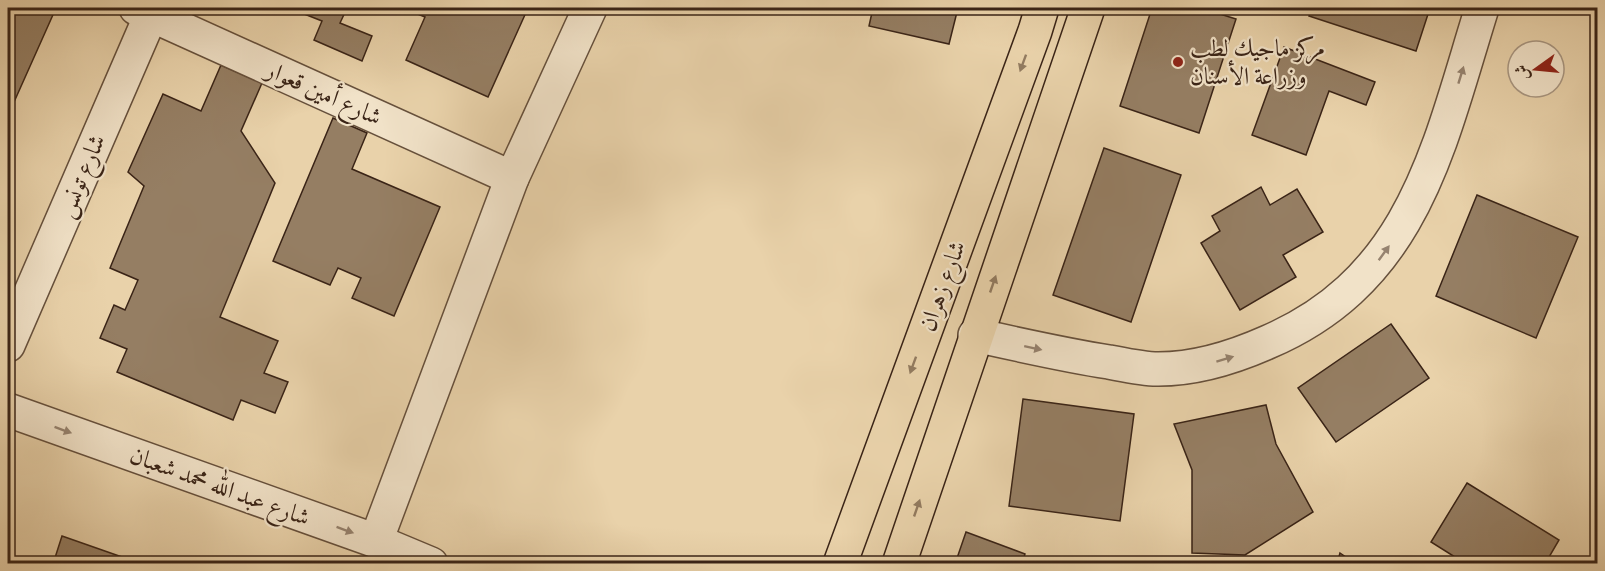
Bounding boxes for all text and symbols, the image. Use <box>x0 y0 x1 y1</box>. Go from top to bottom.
place label: مركز ماجيك لطب وزراعة الأسنان <box>1190 34 1325 92</box>
north arrow <box>1506 39 1566 99</box>
street label: شارع أمين قعوار <box>258 52 387 136</box>
one-way arrow <box>1018 54 1028 72</box>
marker: مركز ماجيك لطب وزراعة الأسنان <box>1171 55 1185 69</box>
text: ش <box>1511 62 1534 83</box>
one-way arrow <box>1457 66 1466 84</box>
street label: شارع تونس <box>51 130 117 224</box>
street label: شارع زهران <box>913 237 977 337</box>
one-way arrow <box>1378 245 1390 261</box>
one-way arrow <box>989 275 999 293</box>
one-way arrow <box>1023 343 1042 353</box>
one-way arrow <box>1216 354 1234 363</box>
one-way arrow <box>908 356 918 374</box>
one-way arrow <box>54 426 72 436</box>
street label: شارع عبد الله محمد شعبان <box>124 436 315 537</box>
one-way arrow <box>913 499 923 517</box>
one-way arrow <box>336 526 354 536</box>

